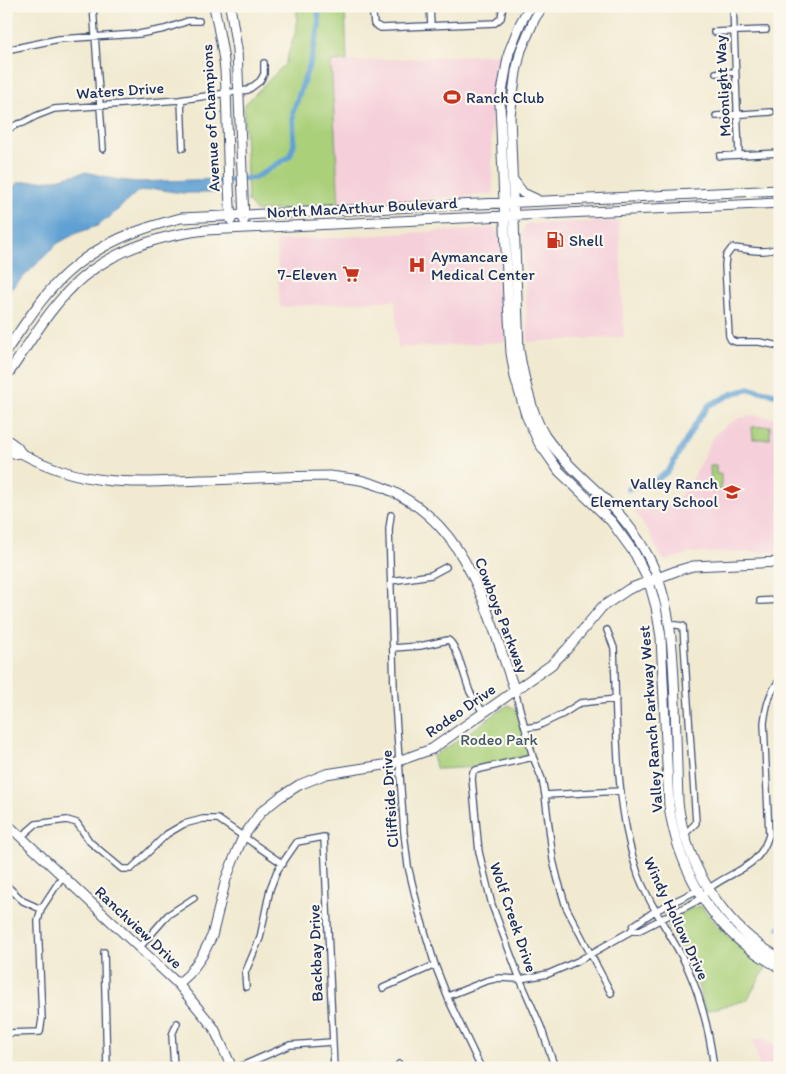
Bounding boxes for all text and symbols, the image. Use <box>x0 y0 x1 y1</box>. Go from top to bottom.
street label: Moonlight Way <box>710 34 735 137</box>
street label: Avenue of Champions <box>197 44 224 192</box>
street label: Waters Drive <box>76 78 165 103</box>
sports icon: Ranch Club <box>442 87 462 107</box>
place label: Ranch Club <box>466 88 544 107</box>
street label: North MacArthur Boulevard <box>266 193 458 222</box>
fuel station icon: Shell <box>545 230 565 250</box>
place label: Shell <box>569 231 604 250</box>
place label: Aymancare Medical Center <box>431 247 535 284</box>
hospital icon: Aymancare Medical Center <box>407 255 427 275</box>
supermarket icon: 7-Eleven <box>341 264 361 284</box>
place label: 7-Eleven <box>278 265 337 284</box>
place label: Valley Ranch Elementary School <box>590 474 718 511</box>
school or university icon: Valley Ranch Elementary School <box>722 482 742 502</box>
street label: Cowboys Parkway <box>471 555 533 676</box>
street label: Valley Ranch Parkway West <box>634 625 667 813</box>
street label: Rodeo Drive <box>422 679 499 741</box>
park label: Rodeo Park <box>460 730 539 749</box>
street label: Cliffside Drive <box>377 749 402 848</box>
street label: Windy Hollow Drive <box>640 854 713 983</box>
street label: Wolf Creek Drive <box>486 860 541 975</box>
street label: Ranchview Drive <box>91 882 186 973</box>
street label: Backbay Drive <box>304 904 327 1002</box>

